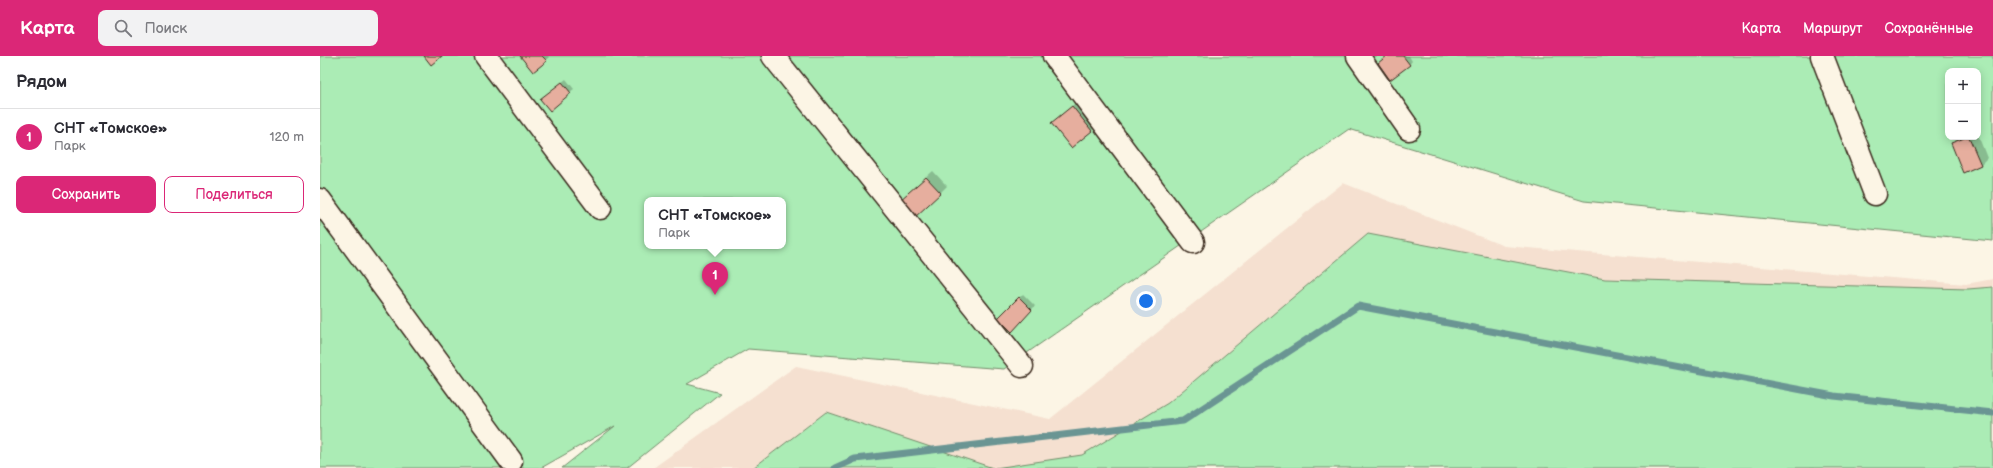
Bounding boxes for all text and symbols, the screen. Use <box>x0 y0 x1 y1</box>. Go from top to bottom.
search box <box>98 10 378 46</box>
text: Карта <box>20 17 74 40</box>
icon: search <box>112 17 134 39</box>
text: Поиск <box>144 19 187 38</box>
text: Карта <box>1742 20 1781 37</box>
text: Маршрут <box>1803 20 1863 37</box>
text: Сохранённые <box>1885 20 1973 37</box>
map controls <box>1945 68 1981 140</box>
button: + <box>1945 68 1981 104</box>
text: Рядом <box>16 72 67 92</box>
button: − <box>1945 104 1981 140</box>
text: СНТ «Томское» <box>54 119 168 138</box>
text: 1 <box>26 129 32 145</box>
text: 120 m <box>269 129 304 145</box>
text: Парк <box>54 138 86 154</box>
button: Сохранить <box>16 176 156 213</box>
button: Поделиться <box>164 176 304 213</box>
popup <box>644 197 786 249</box>
text: СНТ «Томское» <box>658 206 772 225</box>
text: Парк <box>658 225 690 241</box>
pin: 1 <box>702 262 728 295</box>
your location <box>1136 291 1156 311</box>

